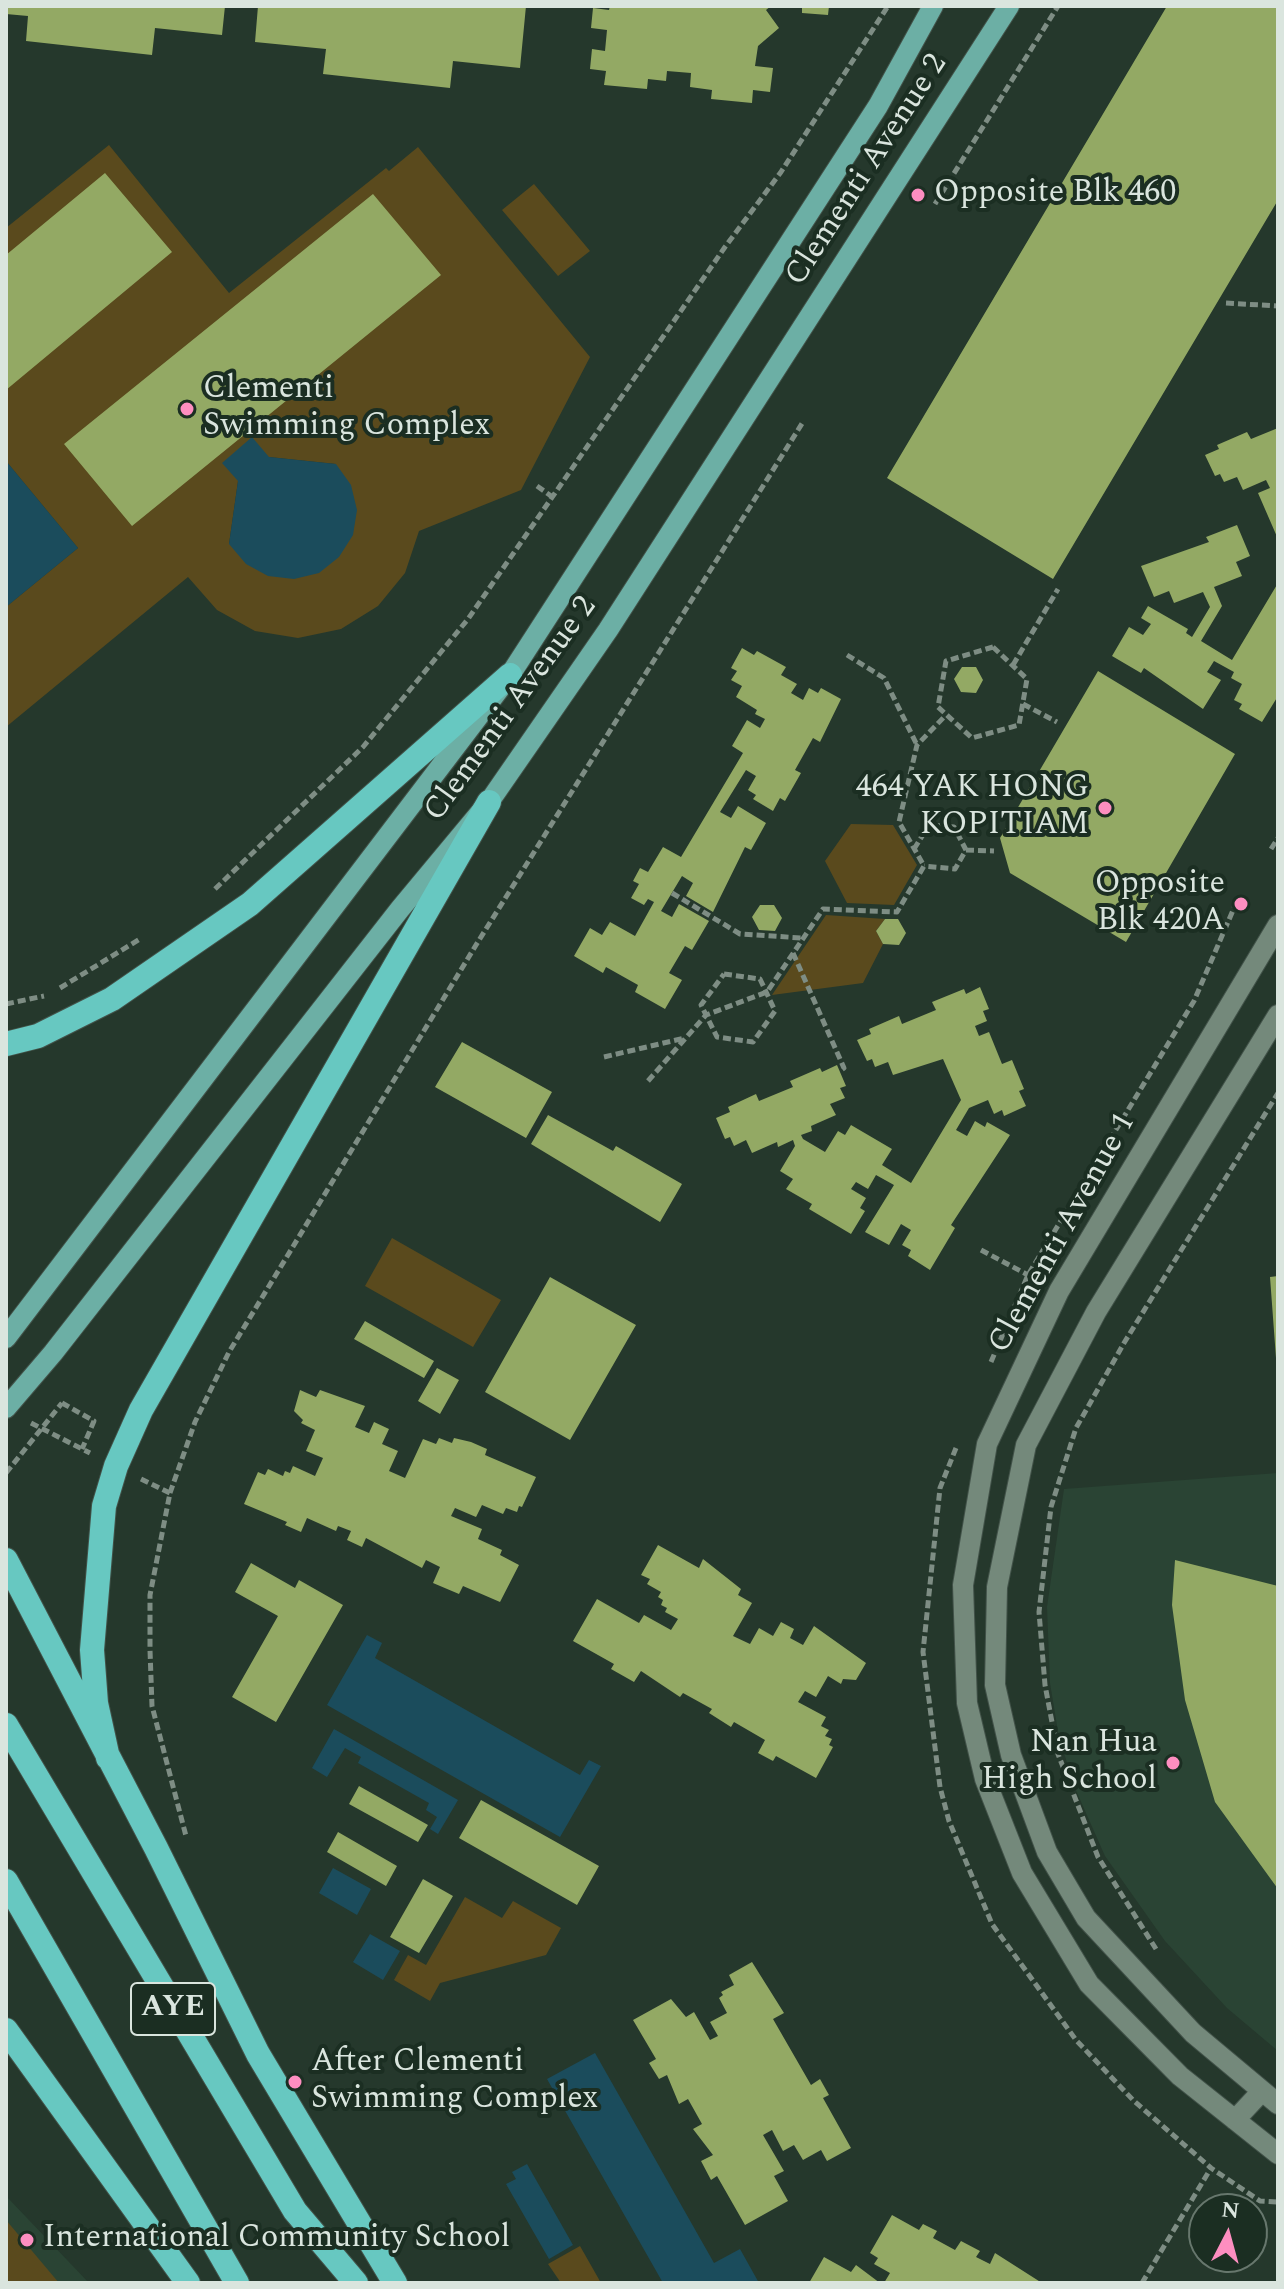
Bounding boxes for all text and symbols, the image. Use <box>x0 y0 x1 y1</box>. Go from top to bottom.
street label: Clementi Avenue 2 <box>779 48 957 294</box>
place label: Opposite Blk 460 <box>934 176 1176 214</box>
marker: Opposite Blk 460 <box>909 186 927 204</box>
place label: Clementi Swimming Complex <box>203 372 490 447</box>
marker: Clementi Swimming Complex <box>178 400 196 418</box>
street label: Clementi Avenue 2 <box>417 590 607 830</box>
place label: 464 YAK HONG KOPITIAM <box>856 771 1089 846</box>
marker: 464 YAK HONG KOPITIAM <box>1096 799 1114 817</box>
place label: Opposite Blk 420A <box>1095 867 1225 942</box>
marker: Opposite Blk 420A <box>1232 895 1250 913</box>
street label: Clementi Avenue 1 <box>982 1107 1146 1361</box>
place label: Nan Hua High School <box>982 1726 1157 1801</box>
marker: Nan Hua High School <box>1164 1754 1182 1772</box>
road number: AYE <box>131 1983 215 2035</box>
place label: After Clementi Swimming Complex <box>311 2045 598 2120</box>
marker: After Clementi Swimming Complex <box>286 2073 304 2091</box>
north arrow <box>1188 2193 1268 2273</box>
text: N <box>1220 2193 1241 2228</box>
place label: International Community School <box>43 2221 510 2259</box>
marker: International Community School <box>18 2231 36 2249</box>

